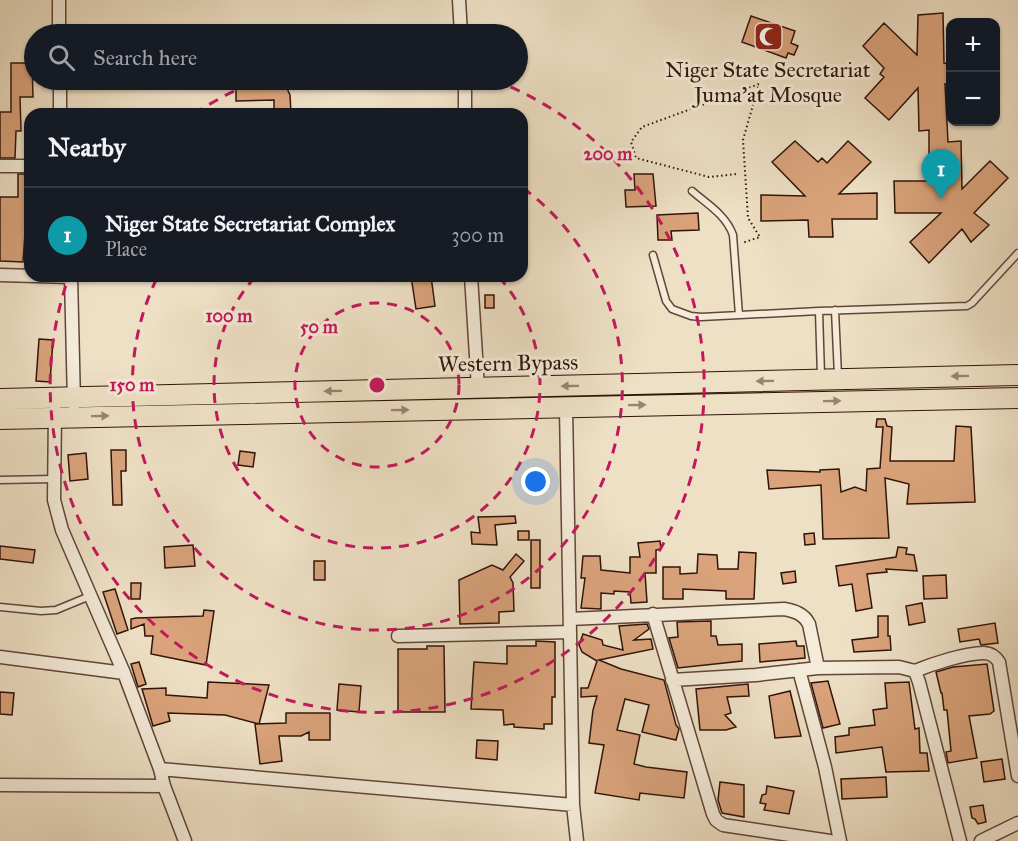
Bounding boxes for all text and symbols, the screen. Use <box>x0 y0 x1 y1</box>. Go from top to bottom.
map controls <box>946 18 1000 126</box>
button: + <box>946 18 1000 72</box>
mosque icon: Niger State Secretariat Juma'at Mosque <box>752 21 784 53</box>
search box <box>24 24 528 90</box>
icon: search <box>45 41 78 74</box>
text: Search here <box>93 44 197 71</box>
place label: Niger State Secretariat Juma'at Mosque <box>665 56 871 108</box>
button: − <box>946 72 1000 126</box>
text: Nearby <box>48 131 126 163</box>
text: 200 m <box>584 143 633 165</box>
pin: 1 <box>922 150 960 199</box>
text: Niger State Secretariat Complex <box>105 210 395 237</box>
text: 1 <box>64 223 71 247</box>
text: 300 m <box>452 223 504 247</box>
text: Place <box>105 237 147 261</box>
text: 100 m <box>206 305 253 327</box>
text: 50 m <box>300 316 339 338</box>
street label: Western Bypass <box>438 348 578 378</box>
one-way arrow <box>950 372 969 381</box>
text: 150 m <box>110 374 155 396</box>
centre of rings <box>367 375 387 395</box>
one-way arrow <box>755 377 774 386</box>
one-way arrow <box>560 381 579 390</box>
one-way arrow <box>323 387 342 396</box>
one-way arrow <box>823 396 842 406</box>
one-way arrow <box>628 400 647 410</box>
one-way arrow <box>391 405 410 415</box>
one-way arrow <box>91 411 110 421</box>
your location <box>521 467 550 496</box>

